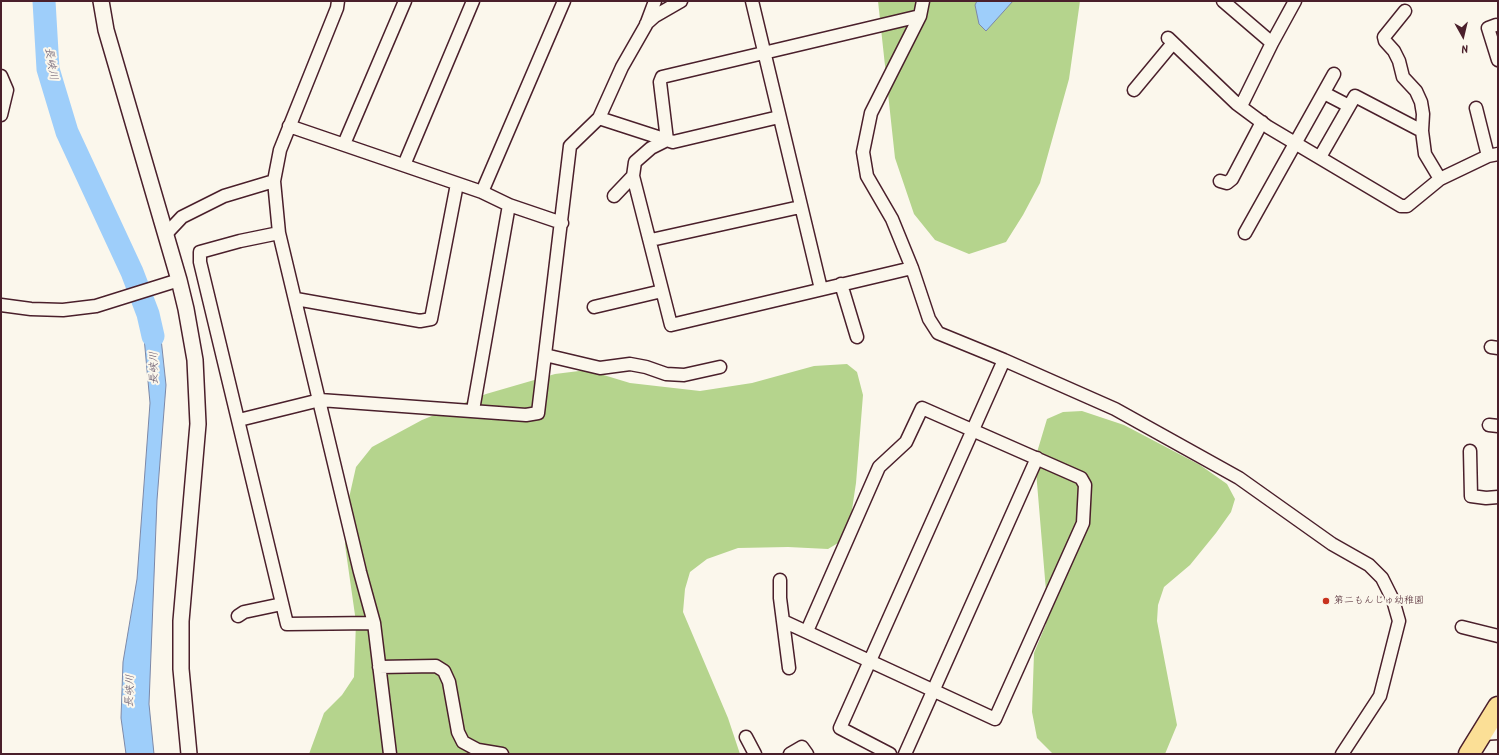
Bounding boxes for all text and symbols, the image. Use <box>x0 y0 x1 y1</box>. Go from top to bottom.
north arrow <box>1443 16 1483 56</box>
text: N <box>1460 38 1469 57</box>
water label: 長峡川 <box>41 47 59 81</box>
water label: 長峡川 <box>148 352 162 384</box>
place label: 第二もんじゅ幼稚園 <box>1334 595 1424 607</box>
marker: 第二もんじゅ幼稚園 <box>1321 596 1331 606</box>
water label: 長峡川 <box>124 674 138 708</box>

